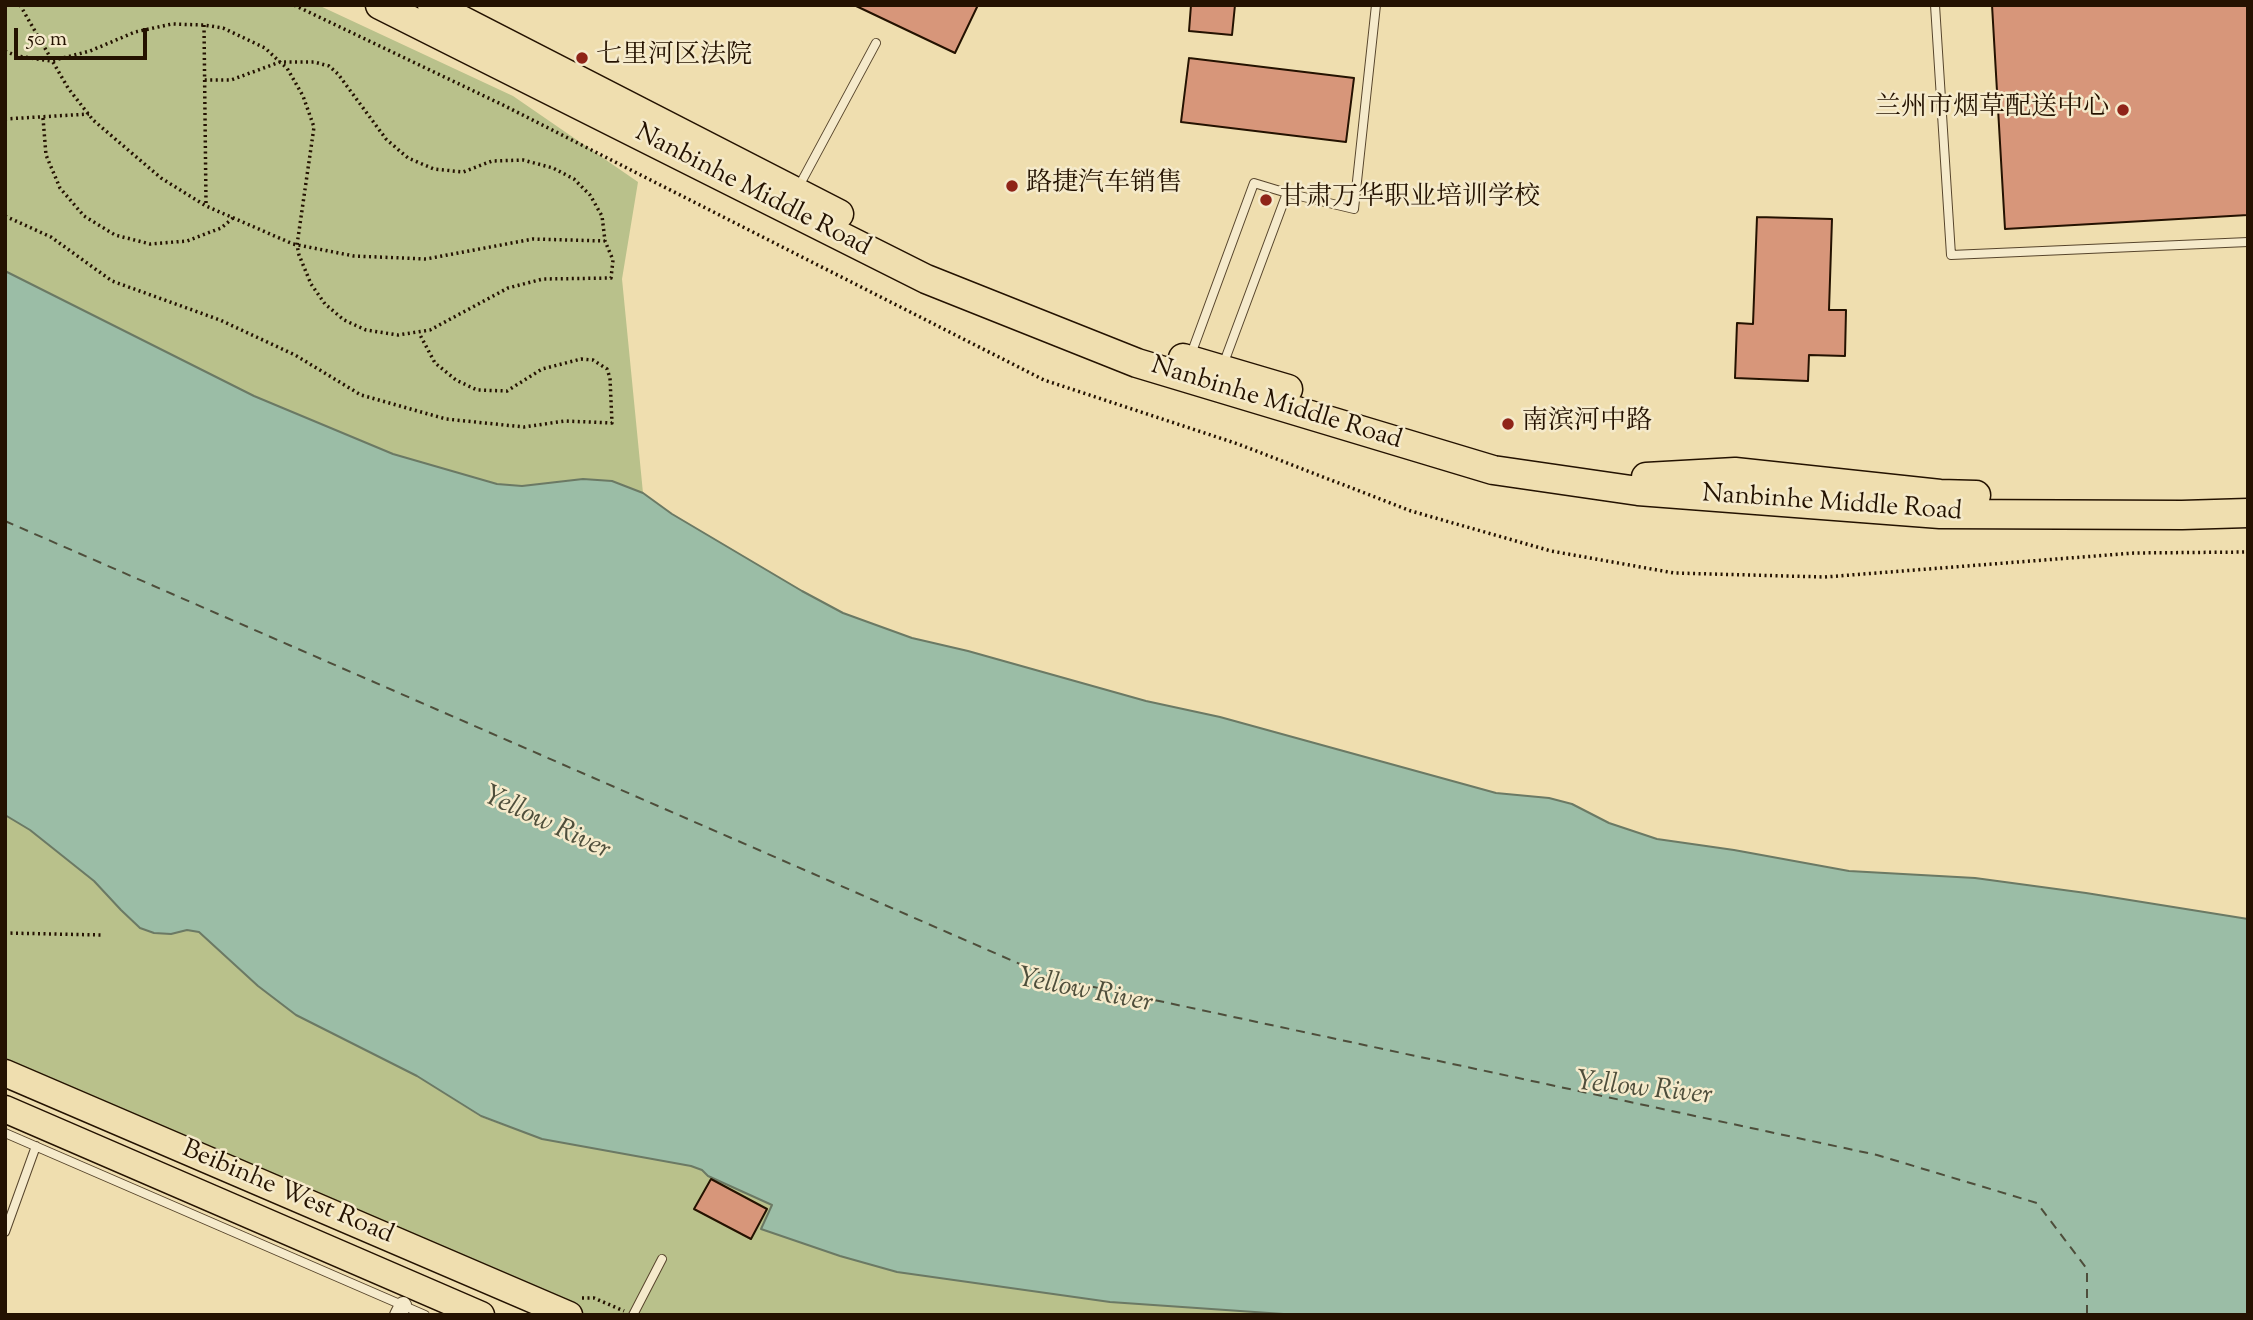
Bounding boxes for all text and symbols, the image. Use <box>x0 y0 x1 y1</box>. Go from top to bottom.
scale bar <box>18 14 150 58</box>
text: 50 m <box>27 25 67 55</box>
place label: 七里河区法院 <box>596 42 752 74</box>
marker: 七里河区法院 <box>574 50 590 66</box>
place label: 兰州市烟草配送中心 <box>1875 94 2109 126</box>
marker: 兰州市烟草配送中心 <box>2115 102 2131 118</box>
street label: Nanbinhe Middle Road <box>629 119 875 265</box>
place label: 路捷汽车销售 <box>1026 170 1182 202</box>
marker: 路捷汽车销售 <box>1004 178 1020 194</box>
place label: 甘肃万华职业培训学校 <box>1280 184 1540 216</box>
marker: 甘肃万华职业培训学校 <box>1258 192 1274 208</box>
street label: Nanbinhe Middle Road <box>1147 352 1405 458</box>
place label: 南滨河中路 <box>1522 408 1652 440</box>
marker: 南滨河中路 <box>1500 416 1516 432</box>
street label: Nanbinhe Middle Road <box>1701 480 1963 530</box>
water label: Yellow River <box>477 781 615 869</box>
water label: Yellow River <box>1015 963 1155 1023</box>
water label: Yellow River <box>1574 1067 1714 1115</box>
street label: Beibinhe West Road <box>177 1135 397 1253</box>

